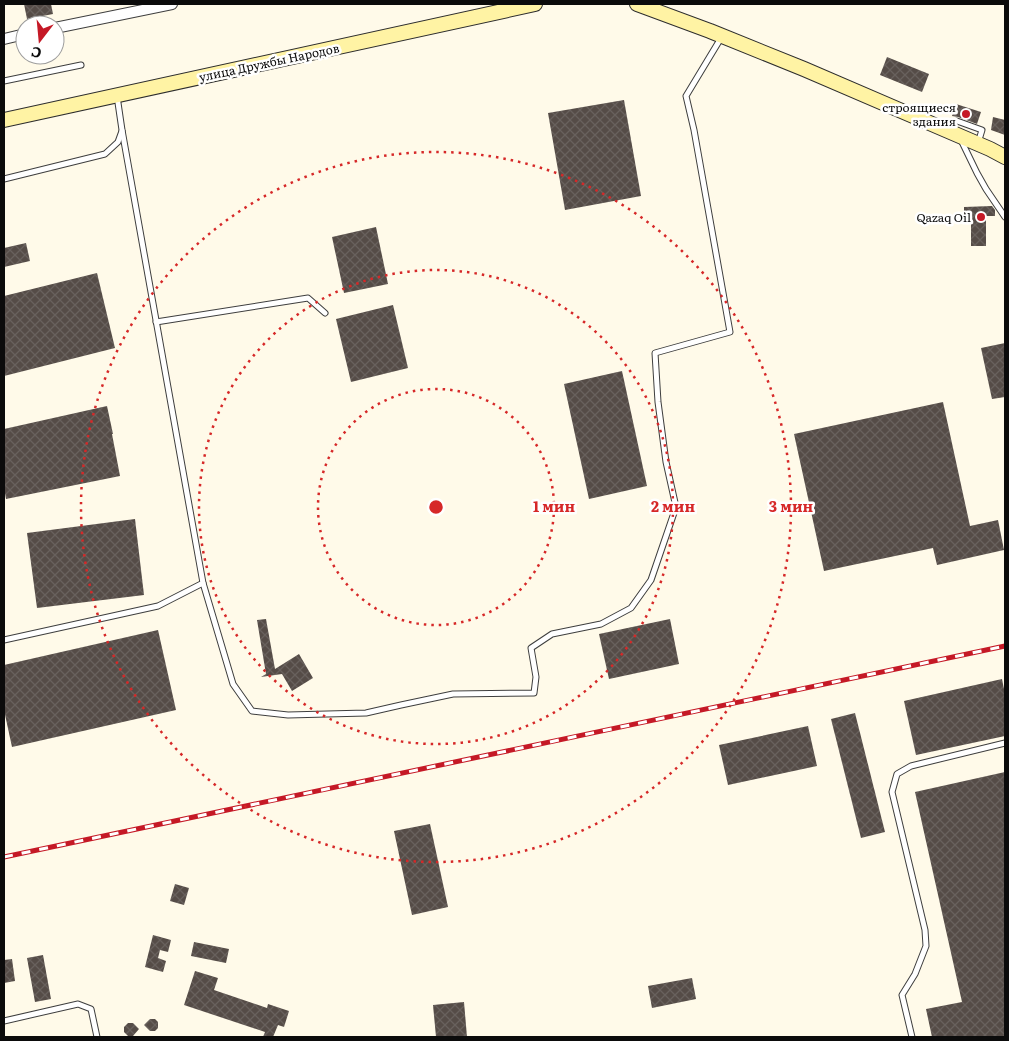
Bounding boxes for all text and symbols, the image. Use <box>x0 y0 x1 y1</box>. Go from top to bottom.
north arrow <box>15 15 65 65</box>
street label: улица Дружбы Народов <box>197 38 341 86</box>
text: С <box>29 42 44 64</box>
place label: строящиеся здания <box>882 98 956 130</box>
marker: строящиеся здания <box>960 108 972 120</box>
place label: Qazaq Oil <box>916 208 971 226</box>
marker: Qazaq Oil <box>975 211 987 223</box>
text: 1 мин <box>533 494 575 517</box>
text: 2 мин <box>651 494 695 517</box>
text: 3 мин <box>769 494 814 517</box>
centre of rings <box>427 498 445 516</box>

